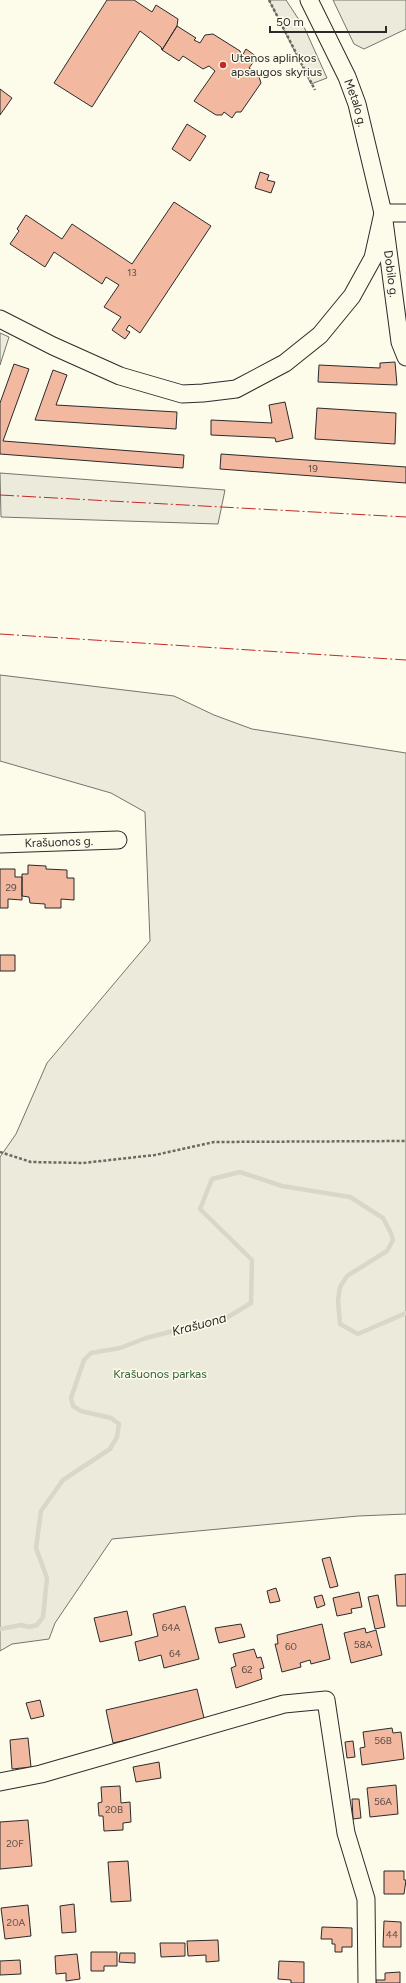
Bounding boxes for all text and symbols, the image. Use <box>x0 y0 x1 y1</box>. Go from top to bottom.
scale bar <box>270 8 386 34</box>
text: 50 m <box>276 15 304 29</box>
place label: Utenos aplinkos apsaugos skyrius <box>231 51 322 79</box>
marker: Utenos aplinkos apsaugos skyrius <box>218 60 228 70</box>
street label: Metalo g. <box>341 77 369 128</box>
street label: Dobilo g. <box>381 249 401 298</box>
house number: 13 <box>127 266 137 279</box>
house number: 19 <box>308 462 318 475</box>
street label: Krašuonos g. <box>24 834 93 850</box>
house number: 29 <box>5 881 17 894</box>
water label: Krašuona <box>170 1310 228 1339</box>
park label: Krašuonos parkas <box>113 1367 207 1381</box>
house number: 64A <box>162 1621 181 1634</box>
house number: 58A <box>354 1638 373 1651</box>
house number: 60 <box>285 1640 297 1653</box>
house number: 64 <box>169 1647 181 1660</box>
house number: 62 <box>241 1663 253 1676</box>
house number: 56B <box>374 1734 392 1747</box>
house number: 56A <box>374 1795 392 1808</box>
house number: 20B <box>105 1803 123 1816</box>
house number: 20F <box>6 1837 24 1850</box>
house number: 20A <box>7 1916 26 1929</box>
house number: 44 <box>386 1928 398 1941</box>

